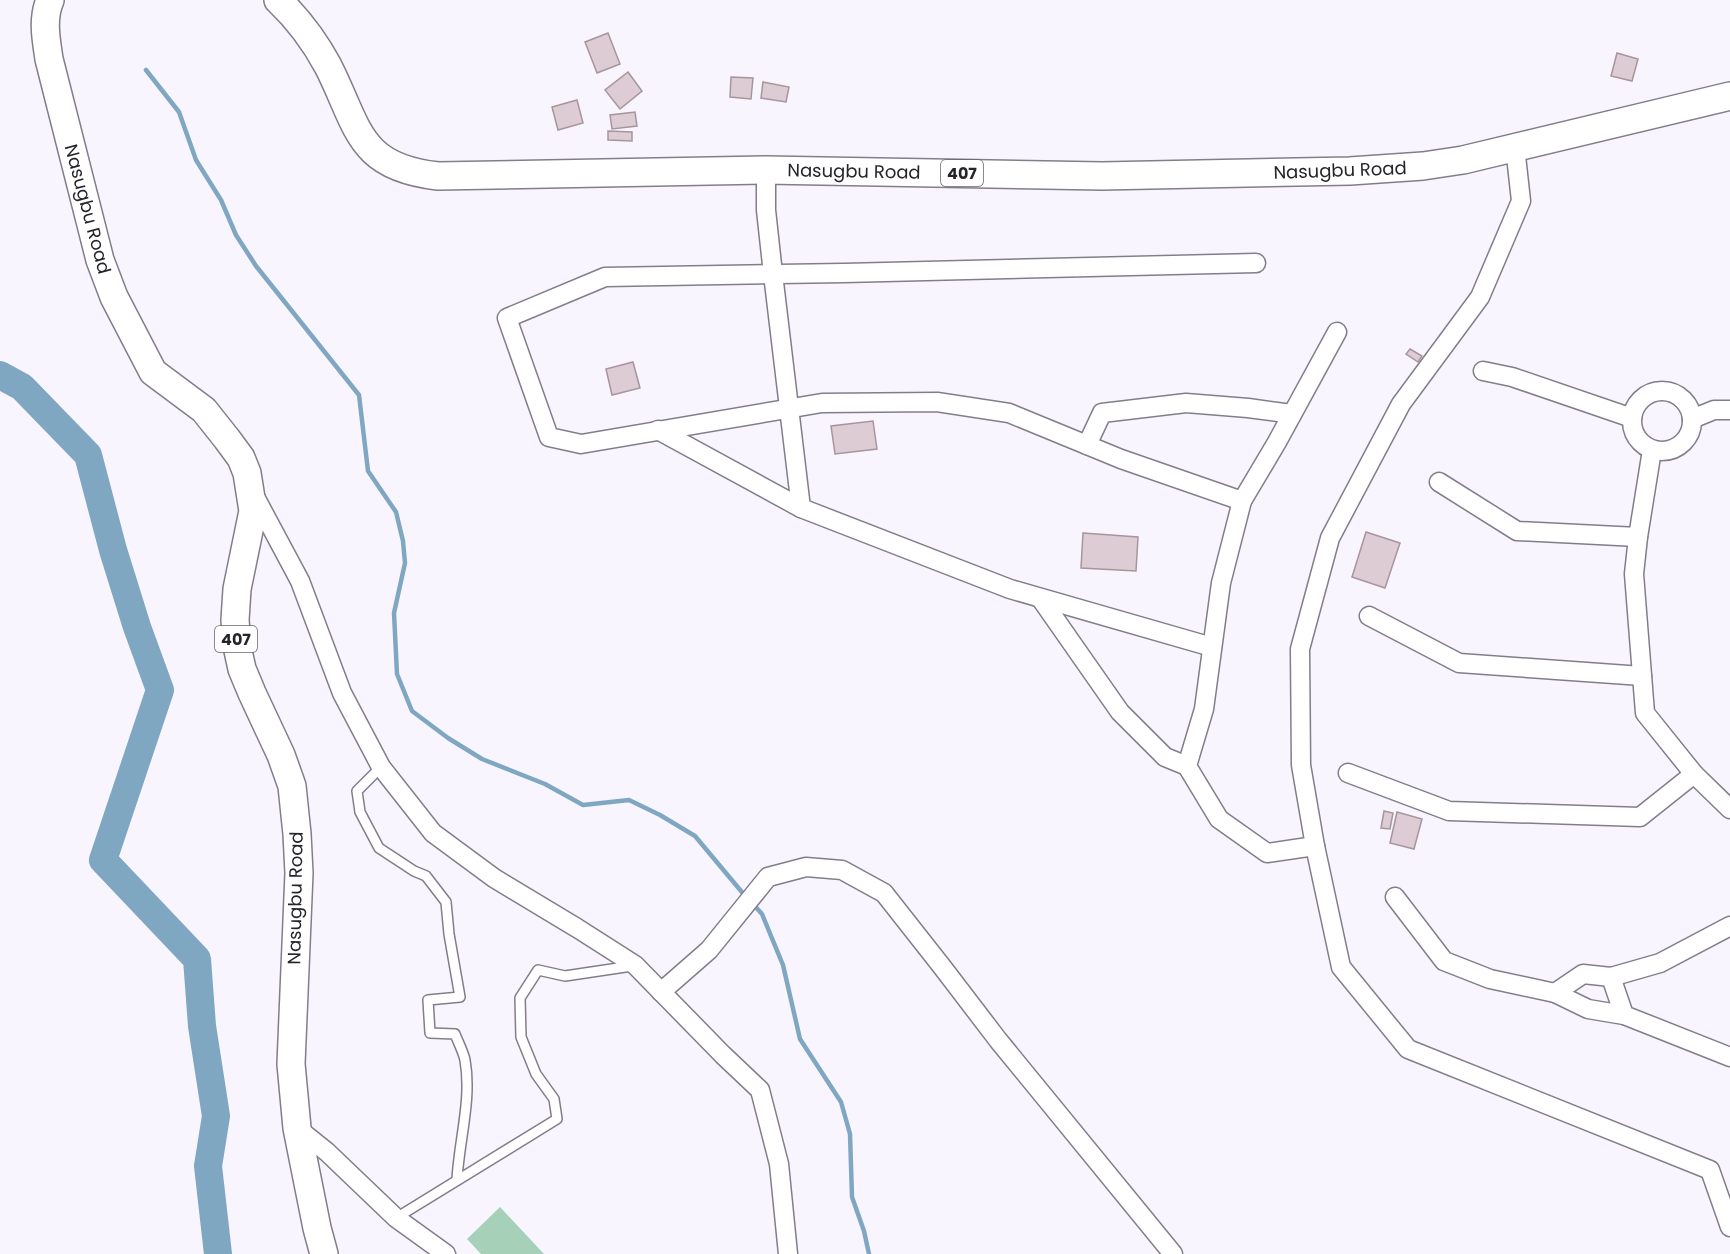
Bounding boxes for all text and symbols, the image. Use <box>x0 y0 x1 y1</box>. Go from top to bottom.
street label: Nasugbu Road <box>59 141 117 277</box>
street label: Nasugbu Road <box>1273 155 1407 185</box>
street label: Nasugbu Road <box>787 157 921 185</box>
road number: 407 <box>941 160 983 186</box>
road number: 407 <box>215 626 257 652</box>
street label: Nasugbu Road <box>281 831 309 965</box>

